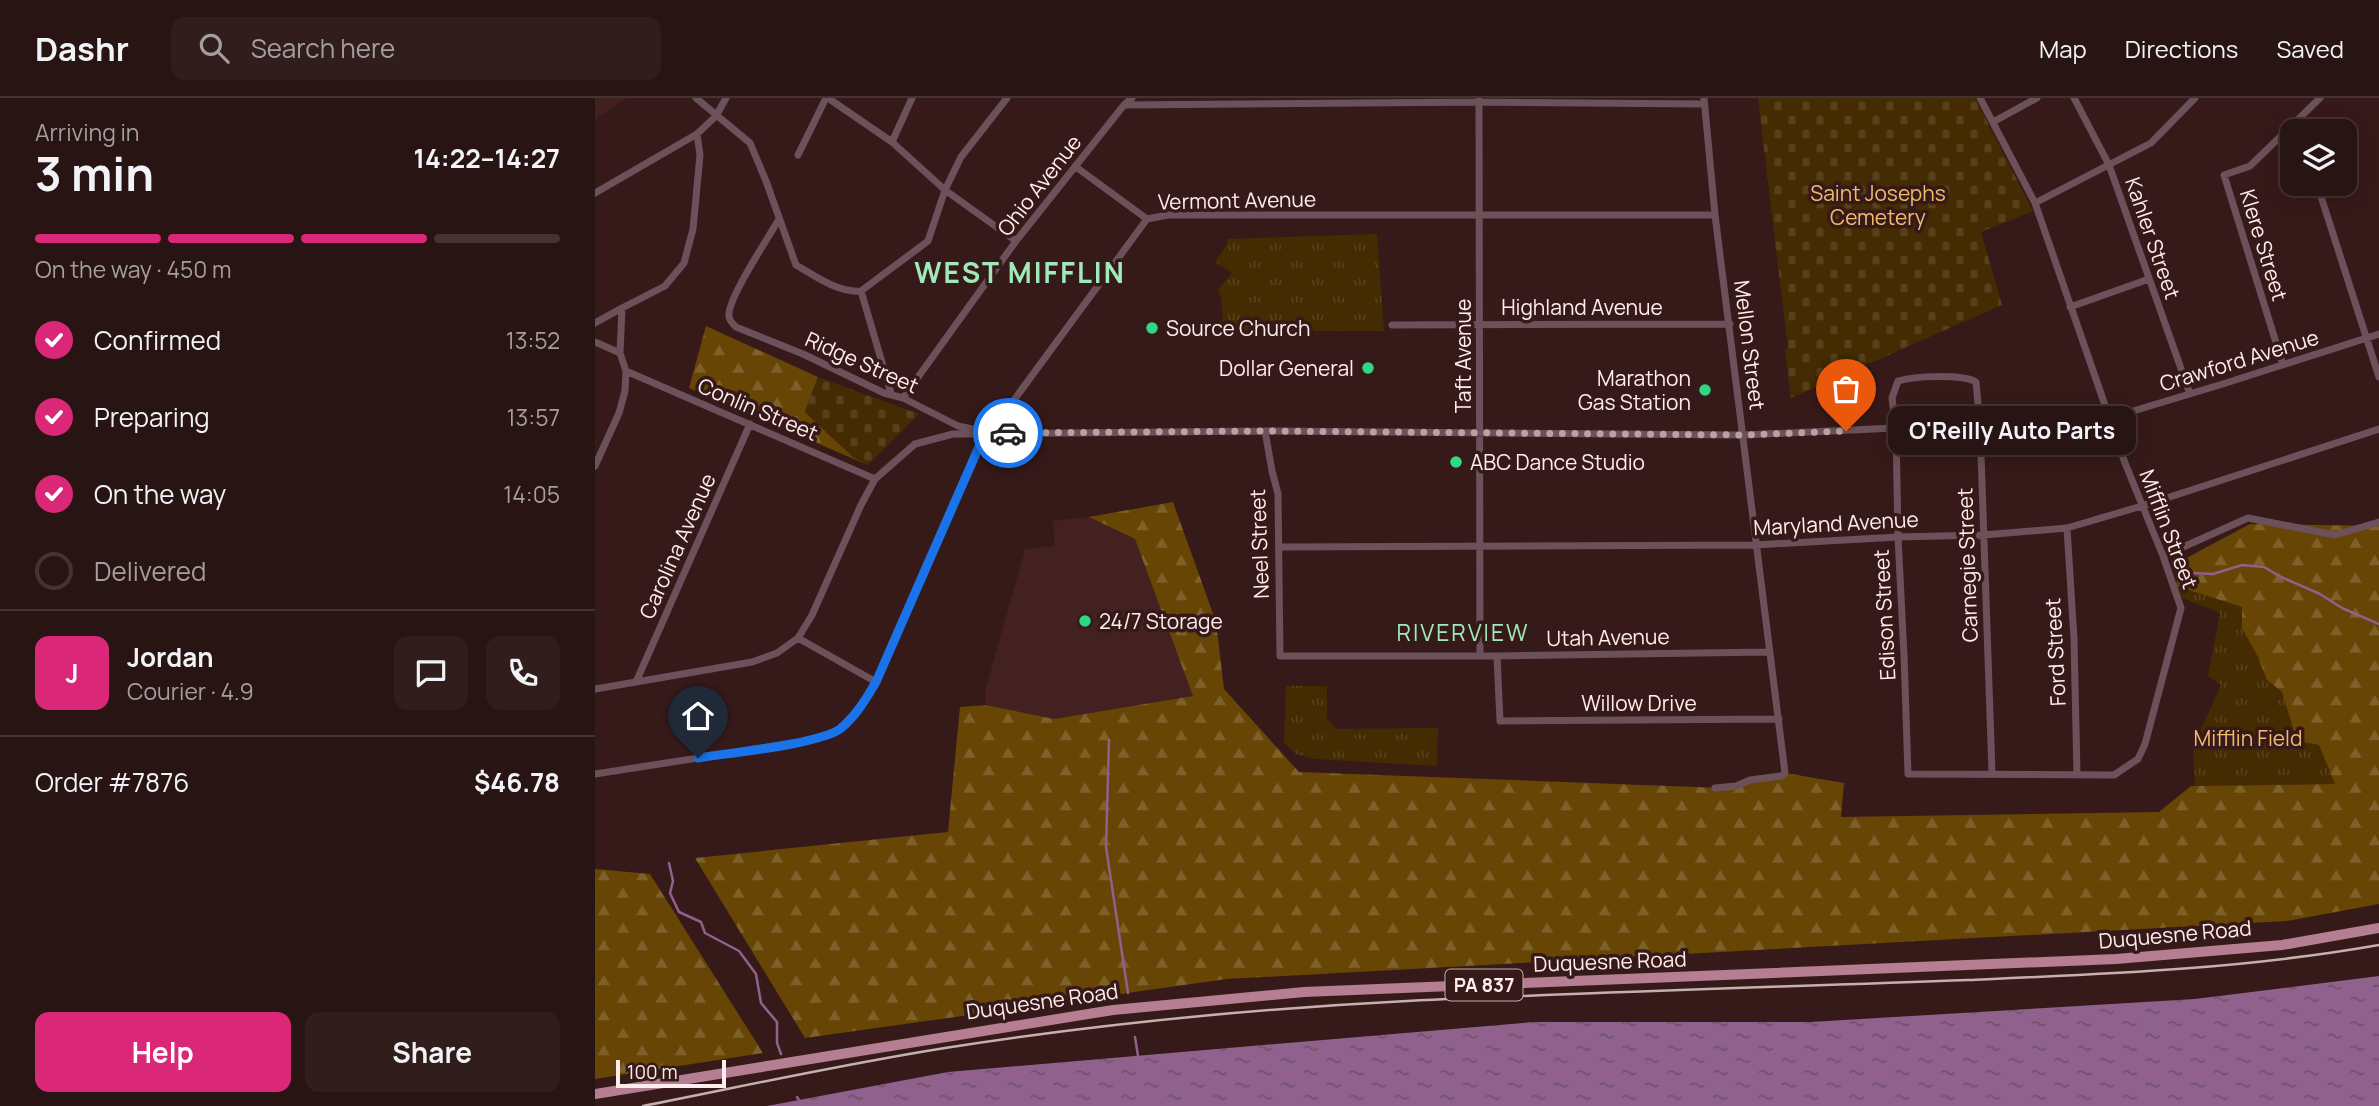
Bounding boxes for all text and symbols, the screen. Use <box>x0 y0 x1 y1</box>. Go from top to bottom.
search box <box>171 17 661 80</box>
text: Dashr <box>35 26 129 71</box>
icon: search <box>195 29 233 67</box>
text: Search here <box>251 30 395 66</box>
text: Map <box>2039 32 2087 65</box>
text: Directions <box>2125 32 2238 65</box>
text: Saved <box>2276 32 2344 65</box>
text: Arriving in <box>35 116 140 148</box>
map controls <box>2280 119 2357 196</box>
button: layers <box>2280 119 2357 196</box>
street label: Ohio Avenue <box>991 129 1087 241</box>
text: 14:22–14:27 <box>414 140 560 176</box>
text: 3 min <box>35 142 154 205</box>
street label: Kahler Street <box>2119 173 2187 303</box>
park label: Saint Josephs Cemetery <box>1810 179 1946 231</box>
street label: Vermont Avenue <box>1158 185 1316 215</box>
street label: Klere Street <box>2234 186 2294 304</box>
text: On the way · 450 m <box>35 253 231 285</box>
district label: WEST MIFFLIN <box>914 253 1126 291</box>
street label: Mellon Street <box>1728 279 1772 411</box>
street label: Highland Avenue <box>1501 293 1663 321</box>
street label: Taft Avenue <box>1449 299 1477 413</box>
place label: Source Church <box>1166 314 1310 342</box>
marker: Source Church <box>1144 320 1160 336</box>
icon: check <box>35 321 73 359</box>
text: Confirmed <box>94 322 221 358</box>
street label: Crawford Avenue <box>2156 323 2322 397</box>
text: 13:52 <box>506 324 560 356</box>
street label: Ridge Street <box>801 325 923 399</box>
place label: Dollar General <box>1219 354 1354 382</box>
pin <box>1816 359 1876 431</box>
marker: Dollar General <box>1360 360 1376 376</box>
place label: Marathon Gas Station <box>1578 364 1691 416</box>
icon: bag <box>1827 370 1865 408</box>
street label: Conlin Street <box>694 371 822 447</box>
marker: Marathon Gas Station <box>1697 382 1713 398</box>
icon: check <box>35 398 73 436</box>
courier <box>973 398 1043 468</box>
text: Preparing <box>94 399 210 435</box>
text: 13:57 <box>507 401 560 433</box>
callout: O'Reilly Auto Parts <box>1888 406 2137 456</box>
icon: car <box>989 414 1027 452</box>
text: O'Reilly Auto Parts <box>1909 414 2115 446</box>
place label: ABC Dance Studio <box>1470 448 1645 476</box>
marker: ABC Dance Studio <box>1448 454 1464 470</box>
street label: Mifflin Street <box>2133 465 2205 593</box>
street label: Carolina Avenue <box>632 469 722 623</box>
icon: check <box>35 475 73 513</box>
text: On the way <box>94 476 226 512</box>
text: 14:05 <box>503 478 560 510</box>
street label: Carnegie Street <box>1950 487 1984 643</box>
street label: Neel Street <box>1243 489 1275 599</box>
street label: Maryland Avenue <box>1753 505 1919 541</box>
street label: Edison Street <box>1867 549 1901 681</box>
text: Delivered <box>94 553 206 589</box>
street label: Ford Street <box>2038 597 2072 707</box>
place label: 24/7 Storage <box>1099 607 1223 635</box>
marker: 24/7 Storage <box>1077 613 1093 629</box>
district label: RIVERVIEW <box>1396 616 1530 648</box>
street label: Utah Avenue <box>1546 622 1670 652</box>
button: chat <box>394 636 468 710</box>
button: phone <box>486 636 560 710</box>
text: Jordan <box>127 639 213 675</box>
text: J <box>65 655 79 691</box>
text: Courier · 4.9 <box>127 675 254 707</box>
pin <box>668 686 728 758</box>
street label: Willow Drive <box>1581 689 1697 717</box>
icon: home <box>679 697 717 735</box>
park label: Mifflin Field <box>2194 724 2302 752</box>
text: Order #7876 <box>35 764 189 800</box>
text: $46.78 <box>474 764 560 800</box>
street label: Duquesne Road <box>2097 913 2253 955</box>
street label: Duquesne Road <box>1533 944 1687 978</box>
road number: PA 837 <box>1445 970 1523 1000</box>
street label: Duquesne Road <box>964 976 1120 1026</box>
button: Help <box>35 1012 291 1092</box>
button: Share <box>305 1012 560 1092</box>
scale bar <box>616 1057 726 1089</box>
text: 100 m <box>627 1059 678 1085</box>

